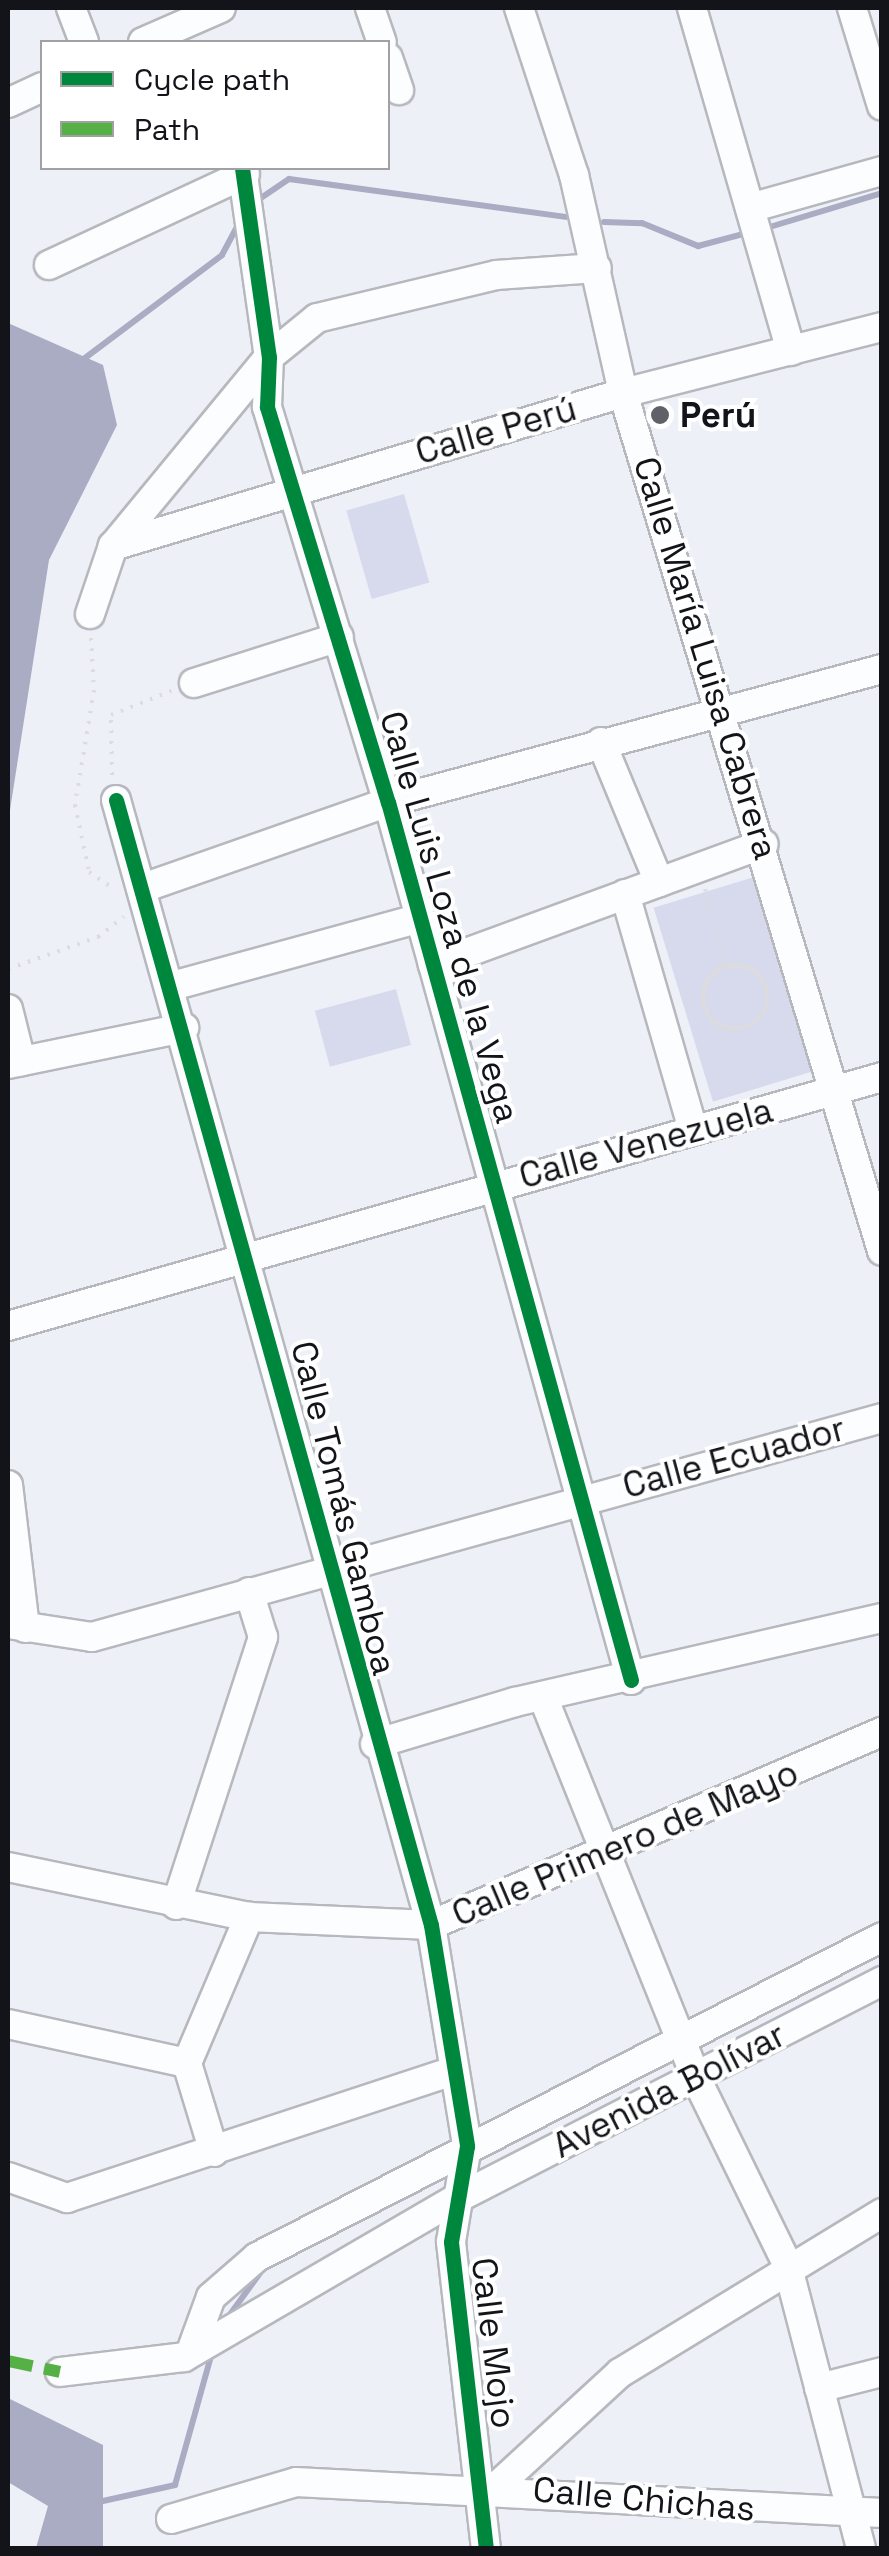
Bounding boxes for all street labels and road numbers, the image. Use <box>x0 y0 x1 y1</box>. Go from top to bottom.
street label: Calle Perú <box>411 387 581 473</box>
street label: Calle María Luisa Cabrera <box>625 452 787 864</box>
street label: Calle Luis Loza de la Vega <box>371 706 529 1128</box>
street label: Calle Venezuela <box>514 1089 778 1197</box>
street label: Calle Tomás Gamboa <box>282 1336 406 1680</box>
street label: Calle Ecuador <box>618 1407 850 1507</box>
street label: Calle Primero de Mayo <box>446 1751 804 1935</box>
street label: Avenida Bolívar <box>546 2013 792 2167</box>
street label: Calle Mojo <box>463 2255 525 2431</box>
street label: Calle Chichas <box>531 2468 757 2530</box>

